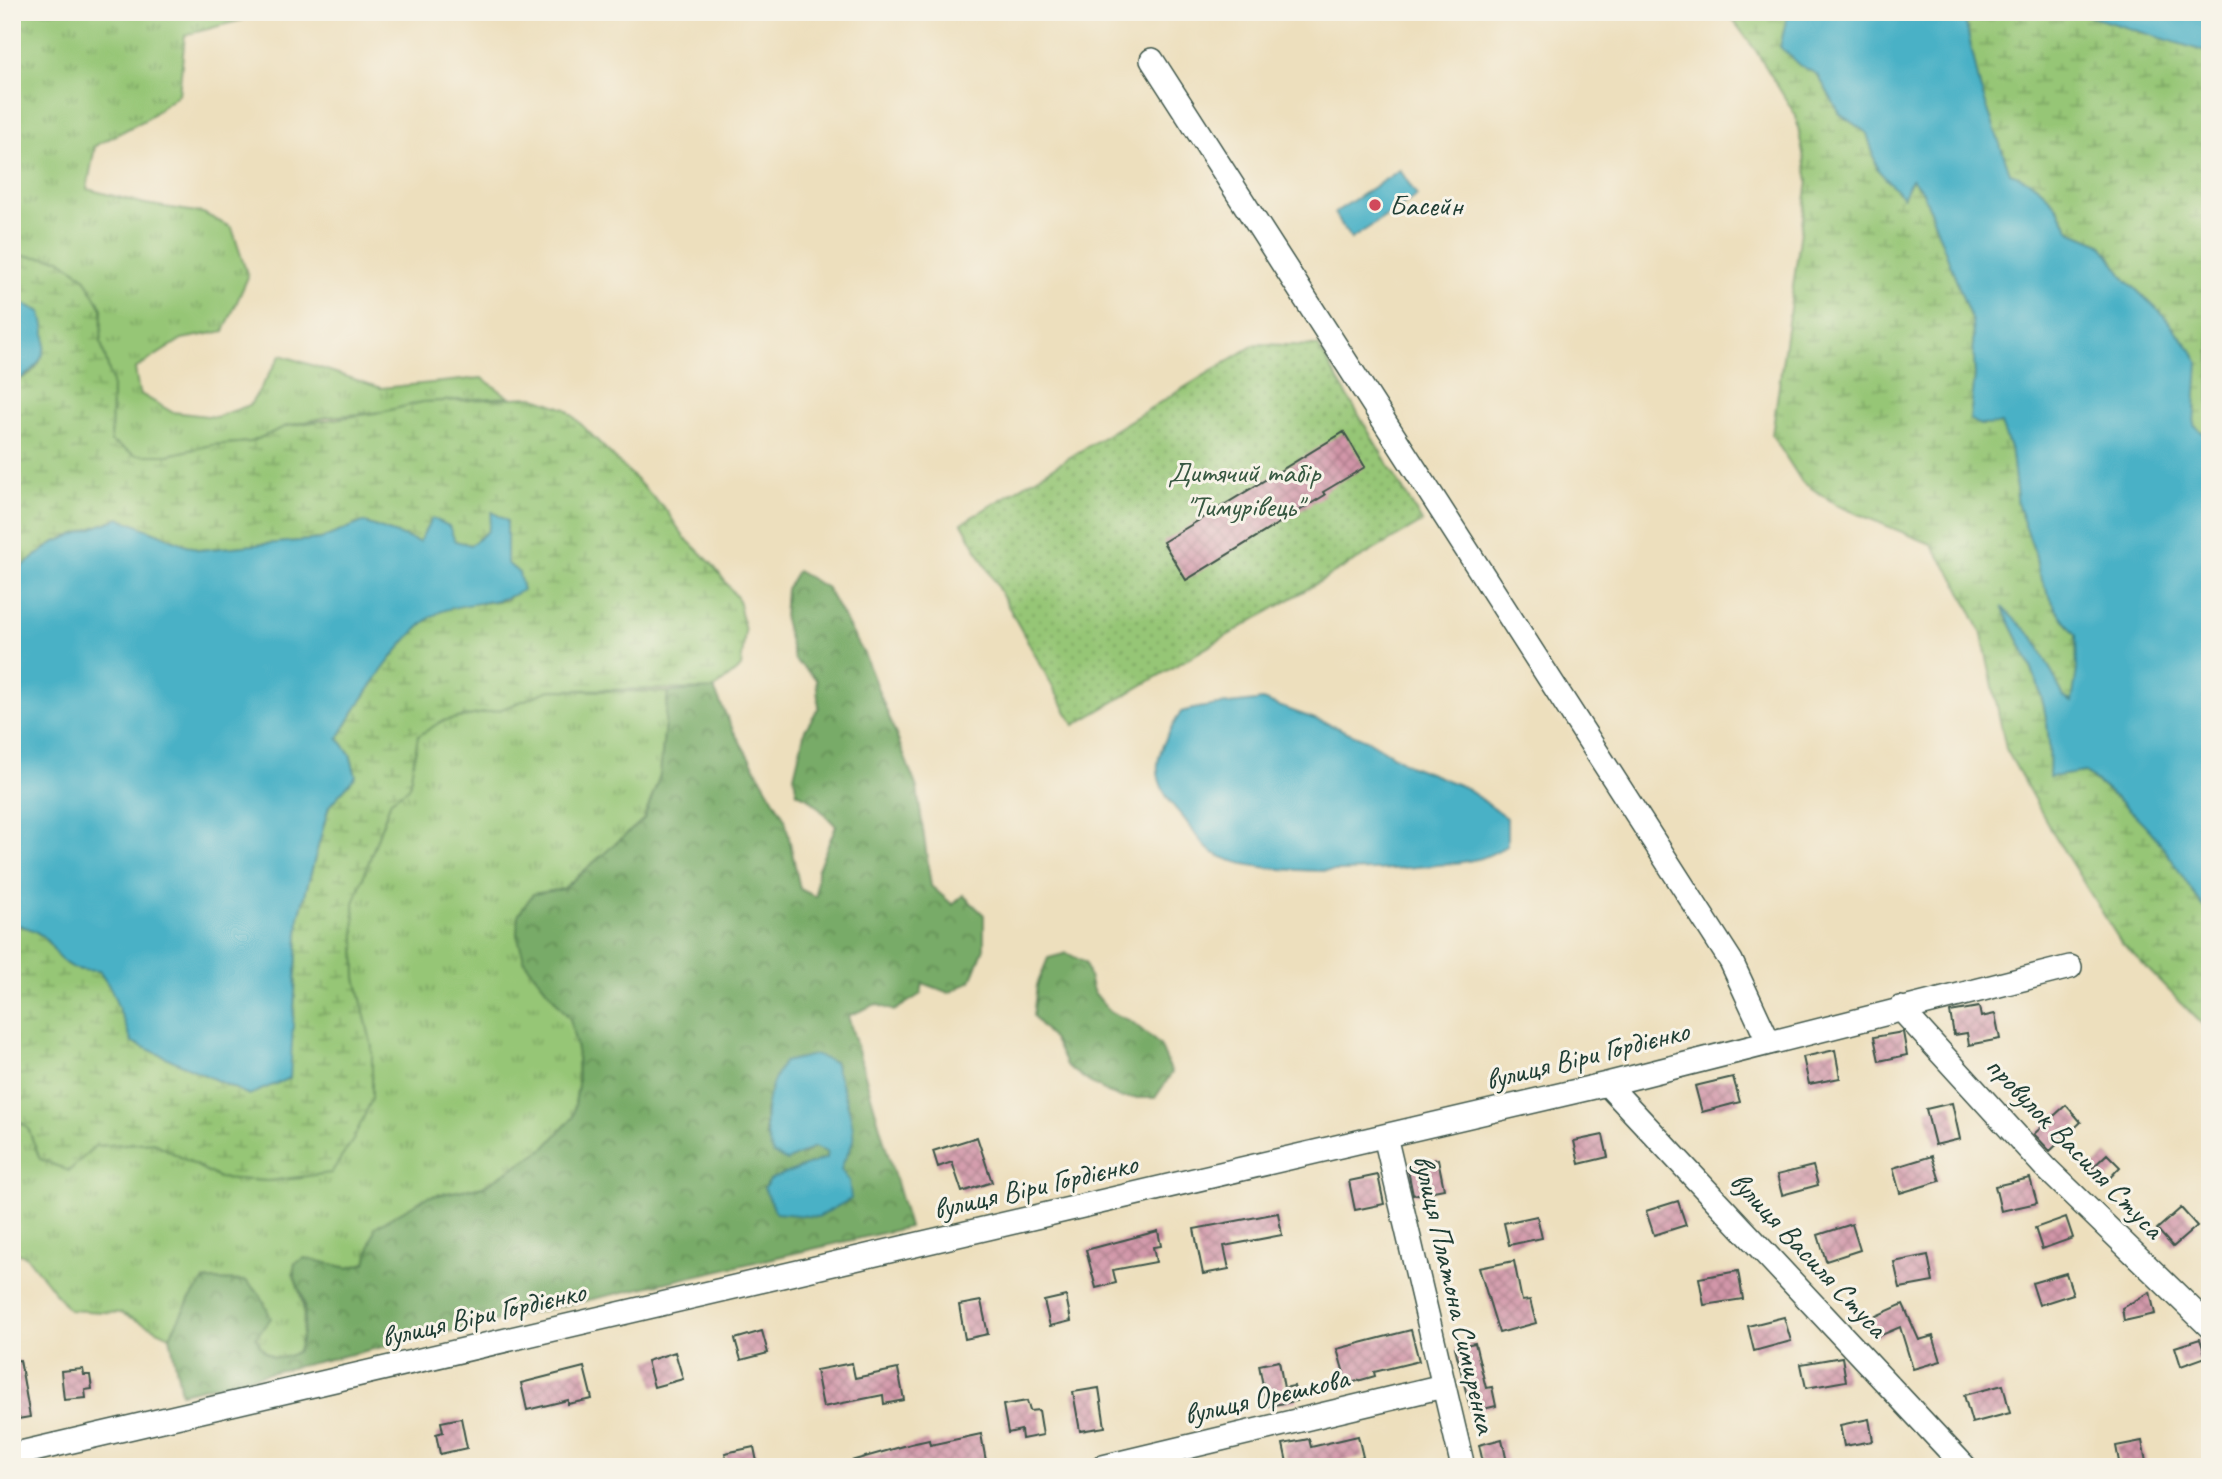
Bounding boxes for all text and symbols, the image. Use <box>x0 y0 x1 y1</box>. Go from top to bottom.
place label: Басейн <box>1389 186 1464 224</box>
marker: Басейн <box>1367 197 1383 213</box>
park label: Дитячий табір "Тимурівець" <box>1168 453 1322 525</box>
street label: вулиця Віри Гордієнко <box>1481 1011 1694 1099</box>
street label: провулок Василя Стуса <box>1978 1047 2174 1248</box>
street label: вулиця Віри Гордієнко <box>929 1144 1142 1228</box>
street label: вулиця Платона Симиренка <box>1404 1151 1506 1439</box>
street label: вулиця Василя Стуса <box>1722 1163 1897 1347</box>
street label: вулиця Віри Гордієнко <box>377 1272 590 1356</box>
street label: вулиця Орєшкова <box>1180 1358 1354 1433</box>

